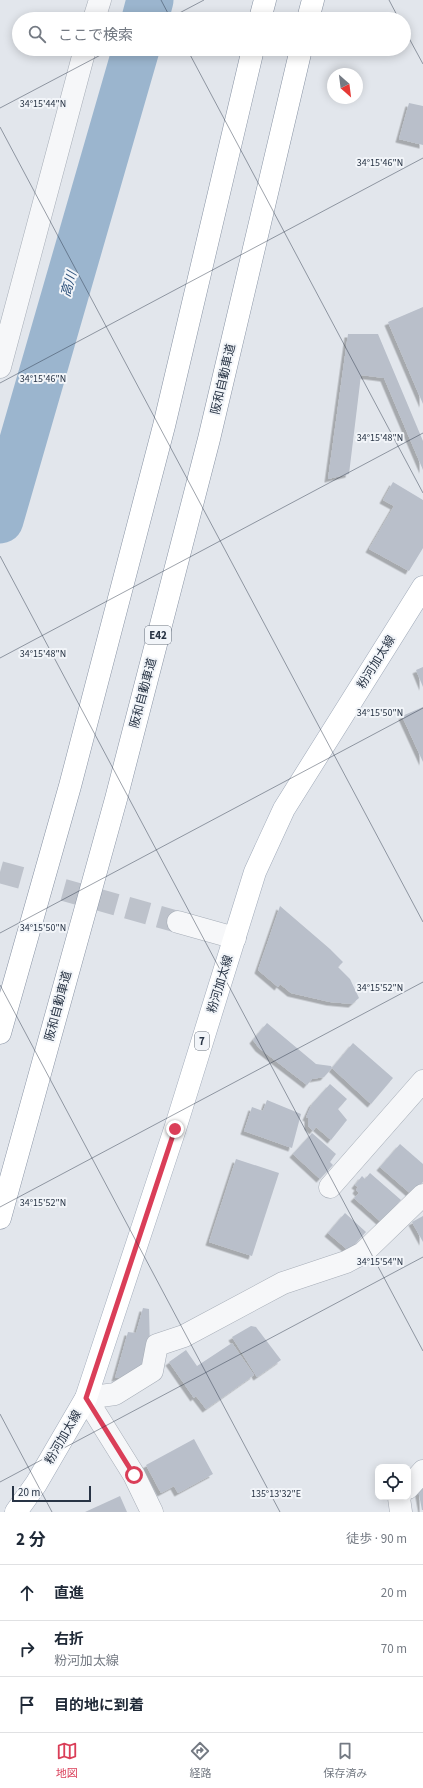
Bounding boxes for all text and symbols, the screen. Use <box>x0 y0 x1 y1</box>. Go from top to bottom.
search box <box>12 12 411 56</box>
icon: search <box>26 23 48 45</box>
text: ここで検索 <box>58 25 133 46</box>
north arrow <box>327 68 363 104</box>
text: 34°15'44"N <box>20 97 66 111</box>
text: 34°15'46"N <box>357 156 403 170</box>
water label: 高川 <box>57 267 82 299</box>
street label: 阪和自動車道 <box>207 342 240 416</box>
text: 34°15'46"N <box>20 372 66 386</box>
text: 34°15'48"N <box>357 431 403 445</box>
road number: E42 <box>145 626 171 644</box>
street label: 粉河加太線 <box>353 632 400 692</box>
text: 34°15'48"N <box>20 647 66 661</box>
street label: 阪和自動車道 <box>126 656 161 730</box>
text: 34°15'50"N <box>357 706 403 720</box>
text: 34°15'50"N <box>20 921 66 935</box>
street label: 粉河加太線 <box>204 953 237 1015</box>
street label: 阪和自動車道 <box>41 969 76 1043</box>
text: 34°15'52"N <box>357 981 403 995</box>
road number: 7 <box>195 1032 209 1050</box>
route end <box>166 1120 184 1138</box>
text: 34°15'52"N <box>20 1196 66 1210</box>
text: 34°15'54"N <box>357 1255 403 1269</box>
street label: 粉河加太線 <box>41 1407 86 1467</box>
map controls <box>375 1464 411 1500</box>
button: locate <box>375 1464 411 1500</box>
route start <box>125 1466 143 1484</box>
scale bar <box>12 1484 91 1503</box>
text: 20 m <box>18 1485 40 1500</box>
text: 135°13'32"E <box>251 1487 301 1501</box>
text: 2 分 <box>16 1528 45 1552</box>
text: 徒歩 · 90 m <box>346 1530 407 1548</box>
icon: ahead <box>16 1582 38 1604</box>
text: 直進 <box>54 1583 84 1604</box>
text: 20 m <box>381 1584 407 1602</box>
text: 右折 <box>54 1629 84 1650</box>
icon: right <box>16 1638 38 1660</box>
text: 70 m <box>381 1640 407 1658</box>
text: 粉河加太線 <box>54 1652 119 1670</box>
icon: arrive <box>16 1694 38 1716</box>
text: 目的地に到着 <box>54 1695 144 1716</box>
tab: 地図 <box>56 1740 78 1781</box>
tab: 経路 <box>189 1740 211 1781</box>
tab: 保存済み <box>323 1740 367 1781</box>

